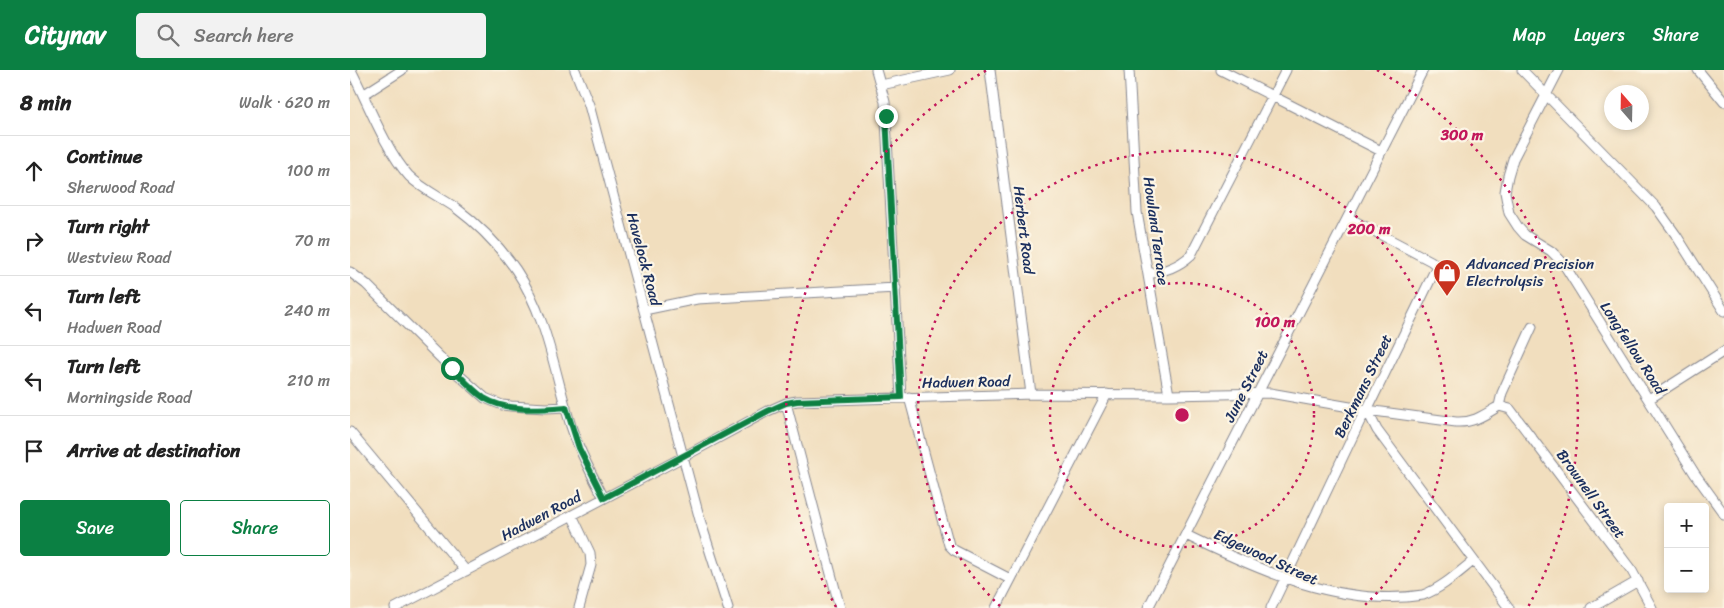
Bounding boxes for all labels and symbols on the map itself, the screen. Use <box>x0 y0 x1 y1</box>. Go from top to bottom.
north arrow <box>1604 85 1649 130</box>
route end <box>875 105 898 128</box>
text: 300 m <box>1440 122 1484 148</box>
street label: Howland Terrace <box>1135 175 1177 287</box>
street label: Herbert Road <box>1006 184 1042 277</box>
street label: Havelock Road <box>619 209 669 310</box>
text: 200 m <box>1346 216 1391 242</box>
place label: Advanced Precision Electrolysis <box>1465 251 1594 294</box>
shop icon: Advanced Precision Electrolysis <box>1432 258 1462 297</box>
street label: Longfellow Road <box>1593 296 1674 401</box>
text: 100 m <box>1255 309 1296 335</box>
street label: Berkmans Street <box>1327 329 1400 442</box>
street label: June Street <box>1216 345 1276 428</box>
route start <box>441 357 464 380</box>
street label: Hadwen Road <box>922 368 1011 396</box>
centre of rings <box>1173 406 1191 424</box>
street label: Brownell Street <box>1549 444 1633 545</box>
street label: Hadwen Road <box>496 483 587 548</box>
street label: Edgewood Street <box>1209 521 1323 593</box>

